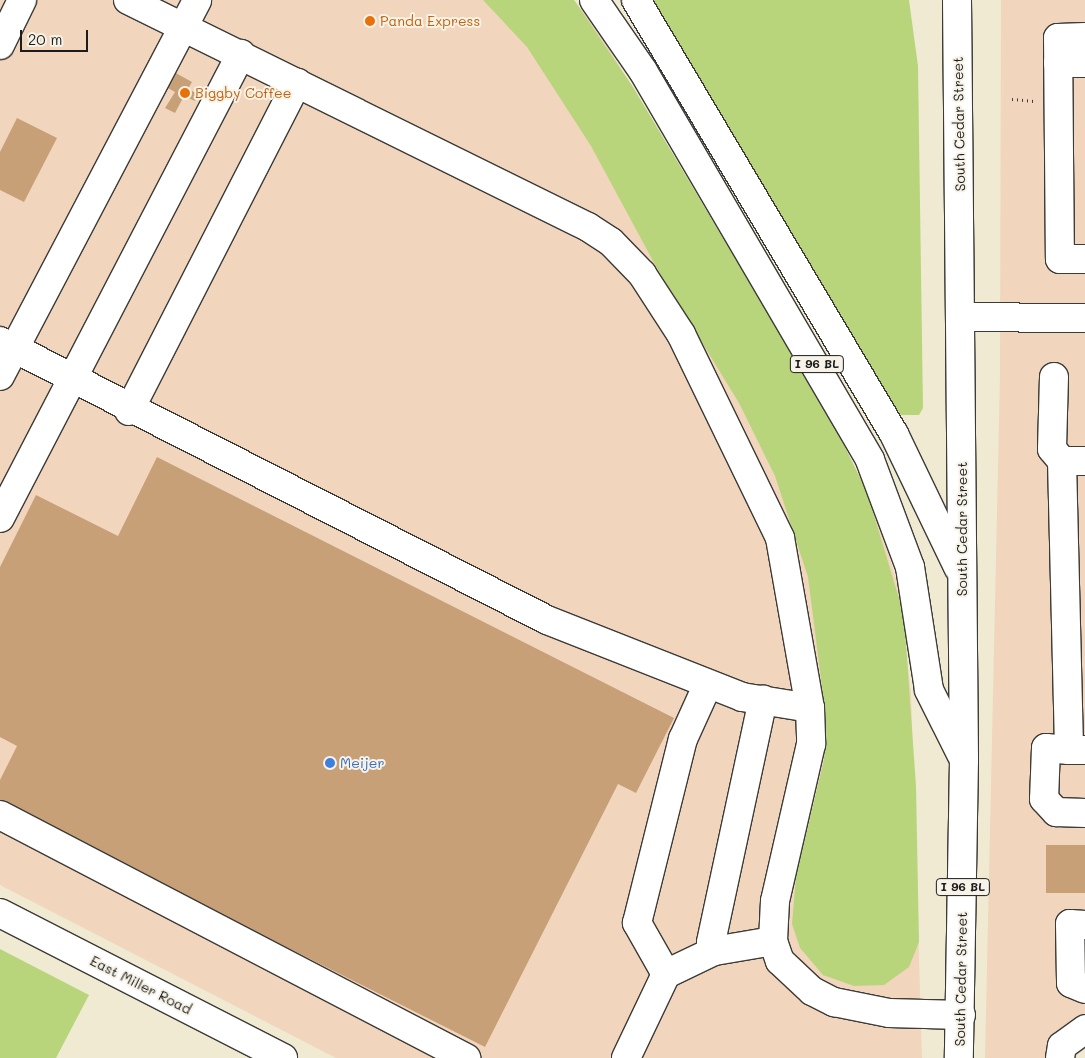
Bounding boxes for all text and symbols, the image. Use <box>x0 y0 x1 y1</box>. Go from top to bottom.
place label: Panda Express <box>380 13 480 29</box>
marker: Panda Express <box>364 15 376 27</box>
scale bar <box>22 20 90 52</box>
text: 20 m <box>28 29 62 49</box>
street label: South Cedar Street <box>949 57 969 191</box>
place label: Biggby Coffee <box>195 85 291 101</box>
marker: Biggby Coffee <box>179 87 191 99</box>
road number: I 96 BL <box>790 354 844 374</box>
street label: South Cedar Street <box>954 462 970 596</box>
place label: Meijer <box>340 755 385 771</box>
marker: Meijer <box>324 757 336 769</box>
road number: I 96 BL <box>936 878 990 896</box>
street label: South Cedar Street <box>951 912 971 1046</box>
street label: East Miller Road <box>87 952 195 1018</box>

